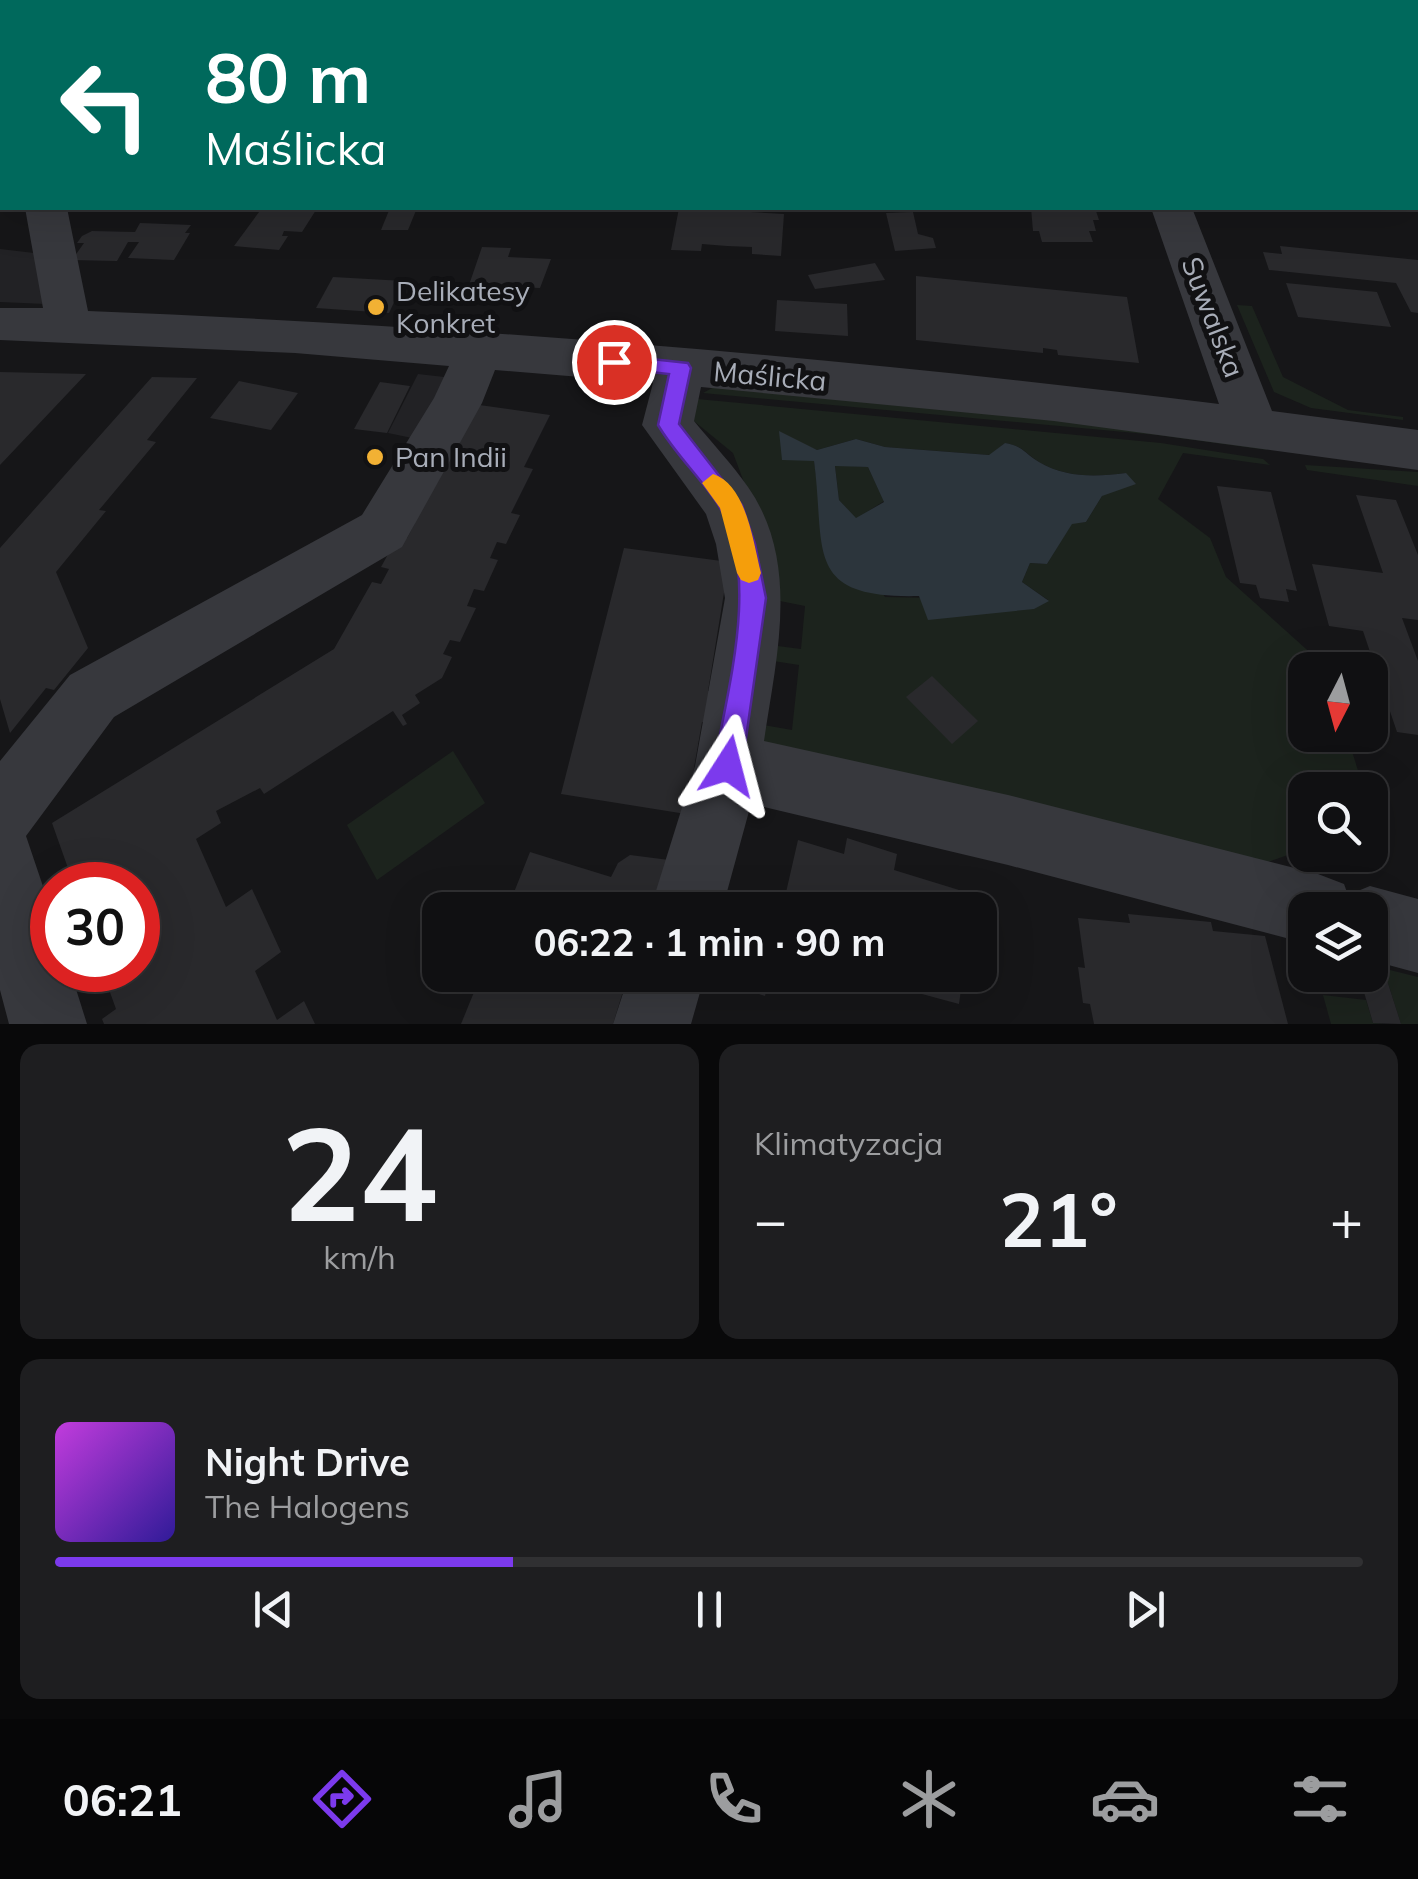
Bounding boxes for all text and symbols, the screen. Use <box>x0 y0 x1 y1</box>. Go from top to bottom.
text: 80 m <box>205 33 371 121</box>
icon: left <box>40 40 170 170</box>
text: Maślicka <box>205 120 387 176</box>
street label: Suwalska <box>1175 252 1252 382</box>
place label: Delikatesy Konkret <box>396 273 530 340</box>
marker: Delikatesy Konkret <box>365 296 387 318</box>
pin <box>572 320 657 405</box>
icon: arrive <box>587 335 642 390</box>
street label: Maślicka <box>712 353 828 398</box>
place label: Pan Indii <box>395 439 507 474</box>
marker: Pan Indii <box>364 446 386 468</box>
north arrow <box>1288 652 1388 752</box>
map controls <box>1288 652 1388 992</box>
position arrow <box>676 714 780 818</box>
button: search <box>1288 772 1388 872</box>
speed limit sign: 30 <box>30 862 160 992</box>
button: layers <box>1288 892 1388 992</box>
text: 06:22 · 1 min · 90 m <box>534 918 885 966</box>
text: 24 <box>281 1090 438 1254</box>
text: Klimatyzacja <box>754 1123 943 1163</box>
text: 21° <box>999 1172 1118 1266</box>
text: − <box>754 1185 787 1254</box>
text: + <box>1330 1185 1363 1254</box>
text: km/h <box>323 1237 396 1277</box>
text: Night Drive <box>205 1438 410 1486</box>
text: The Halogens <box>205 1486 410 1526</box>
icon: previous <box>246 1582 301 1637</box>
icon: pause <box>682 1582 737 1637</box>
icon: next <box>1118 1582 1173 1637</box>
icon: directions <box>307 1764 377 1834</box>
icon: music <box>503 1764 573 1834</box>
icon: phone <box>699 1764 769 1834</box>
icon: climate <box>894 1764 964 1834</box>
icon: car <box>1090 1764 1160 1834</box>
icon: filters <box>1285 1764 1355 1834</box>
text: 06:21 <box>63 1771 182 1827</box>

